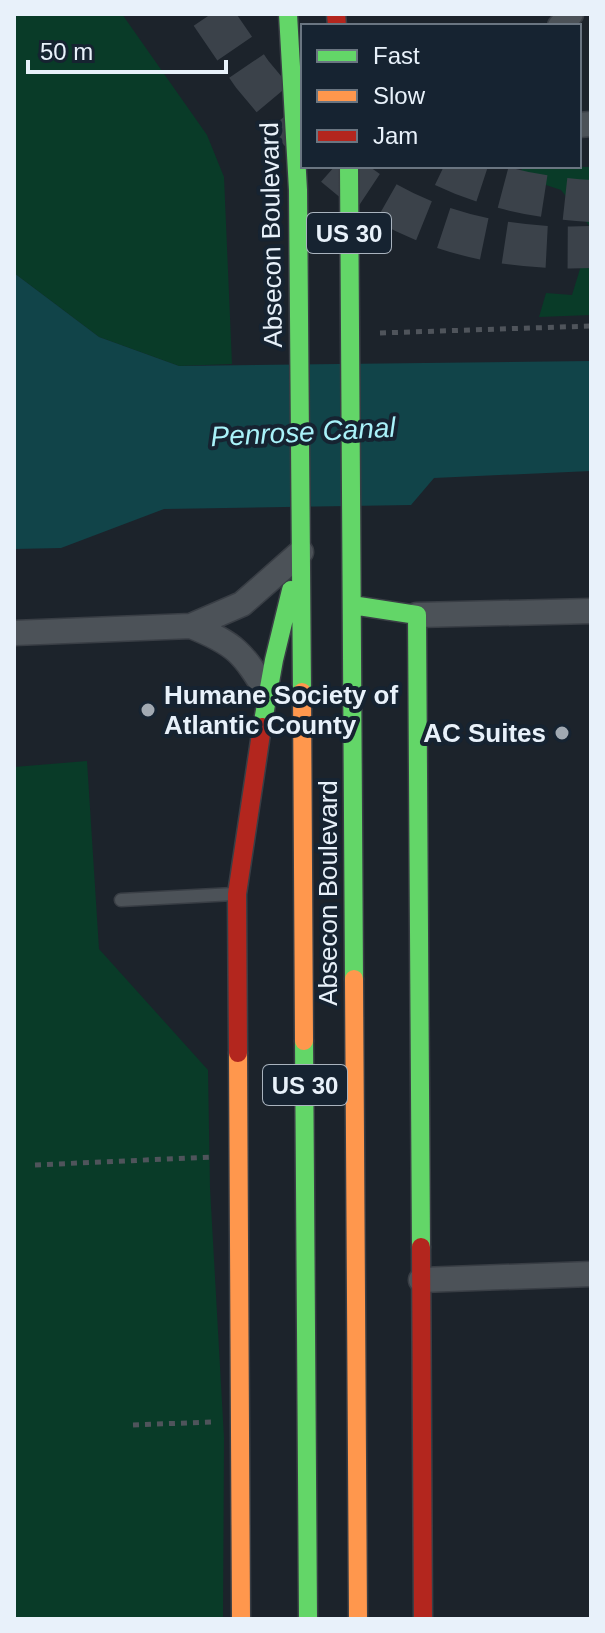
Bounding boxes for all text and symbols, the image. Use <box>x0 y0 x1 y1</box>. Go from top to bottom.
scale bar <box>28 24 226 74</box>
legend <box>301 24 581 168</box>
text: 50 m <box>40 38 93 65</box>
text: Fast <box>373 42 420 69</box>
text: Slow <box>373 82 426 109</box>
street label: Absecon Boulevard <box>254 122 288 348</box>
text: Jam <box>373 122 418 149</box>
road number: US 30 <box>307 213 391 253</box>
water label: Penrose Canal <box>210 412 397 452</box>
place label: Humane Society of Atlantic County <box>164 680 398 740</box>
marker: Humane Society of Atlantic County <box>139 701 157 719</box>
place label: AC Suites <box>423 718 546 748</box>
marker: AC Suites <box>553 724 571 742</box>
street label: Absecon Boulevard <box>313 780 343 1006</box>
road number: US 30 <box>263 1065 347 1105</box>

